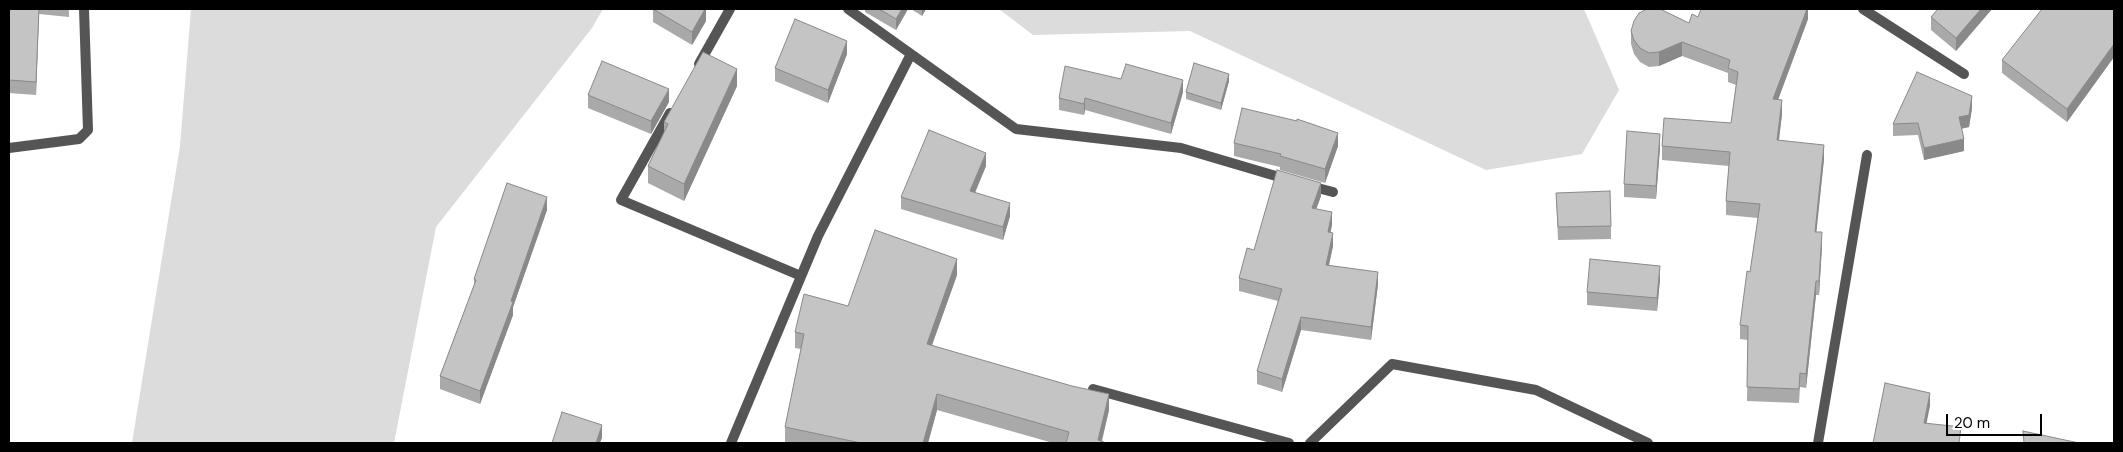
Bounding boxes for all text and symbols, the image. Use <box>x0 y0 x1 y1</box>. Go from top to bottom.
scale bar <box>1948 404 2044 436</box>
text: 20 m <box>1954 413 1990 433</box>

